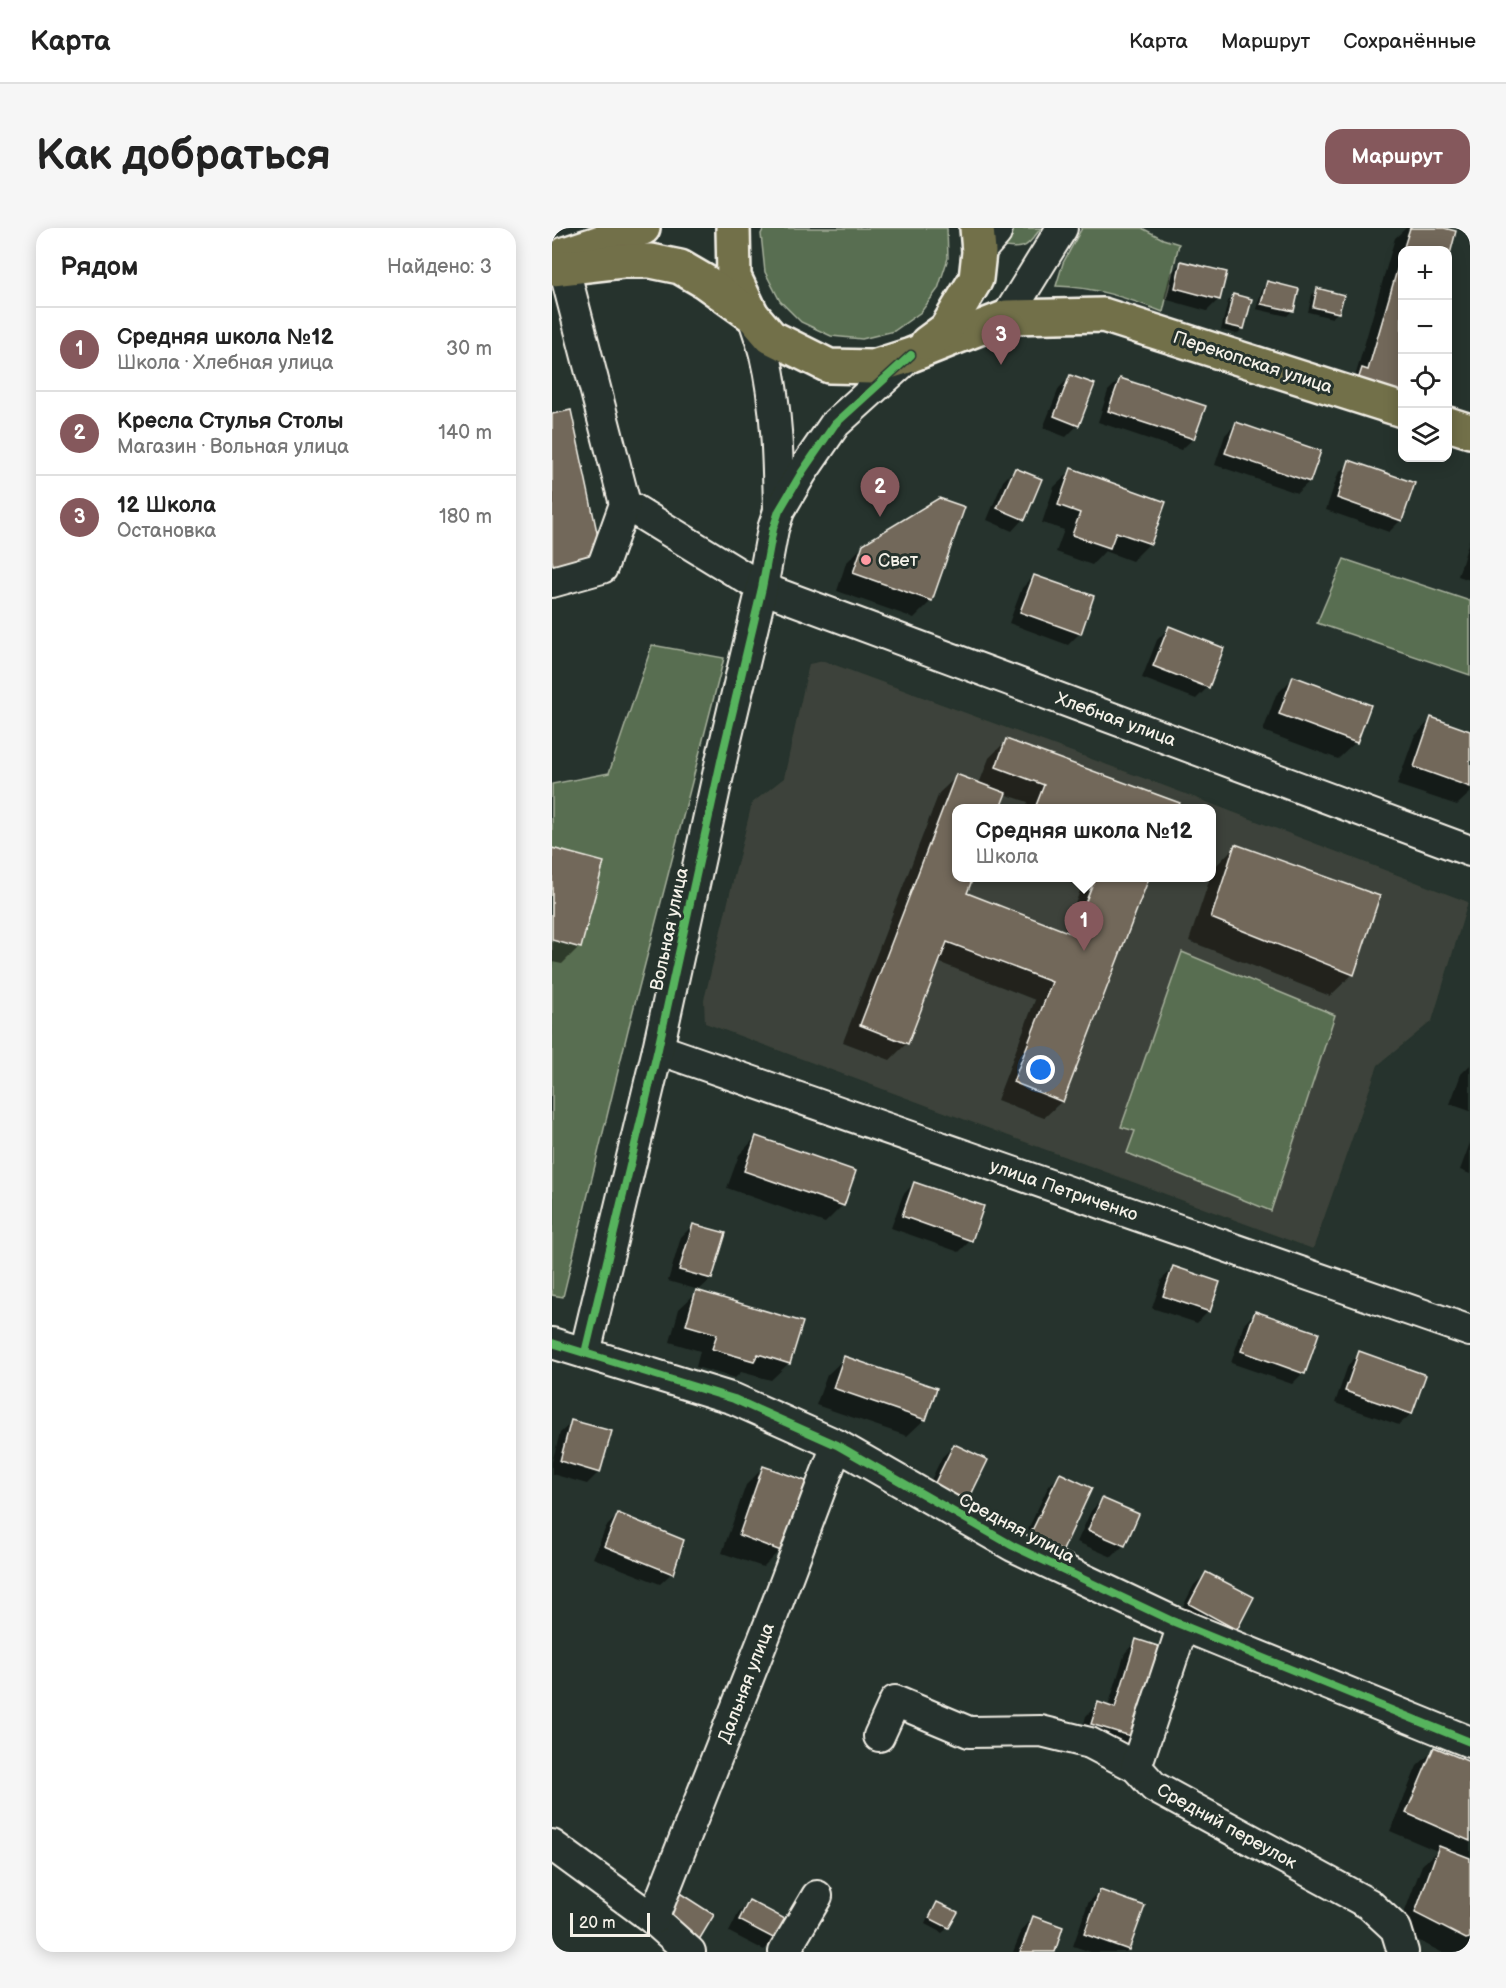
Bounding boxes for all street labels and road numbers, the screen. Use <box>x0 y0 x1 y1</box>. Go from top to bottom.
street label: Перекопская улица <box>1171 327 1335 398</box>
street label: Хлебная улица <box>1053 688 1179 751</box>
street label: Вольная улица <box>646 865 693 993</box>
street label: улица Петриченко <box>987 1155 1141 1226</box>
street label: Средняя улица <box>955 1489 1079 1568</box>
street label: Дальняя улица <box>714 1620 779 1746</box>
street label: Средний переулок <box>1153 1779 1301 1874</box>

